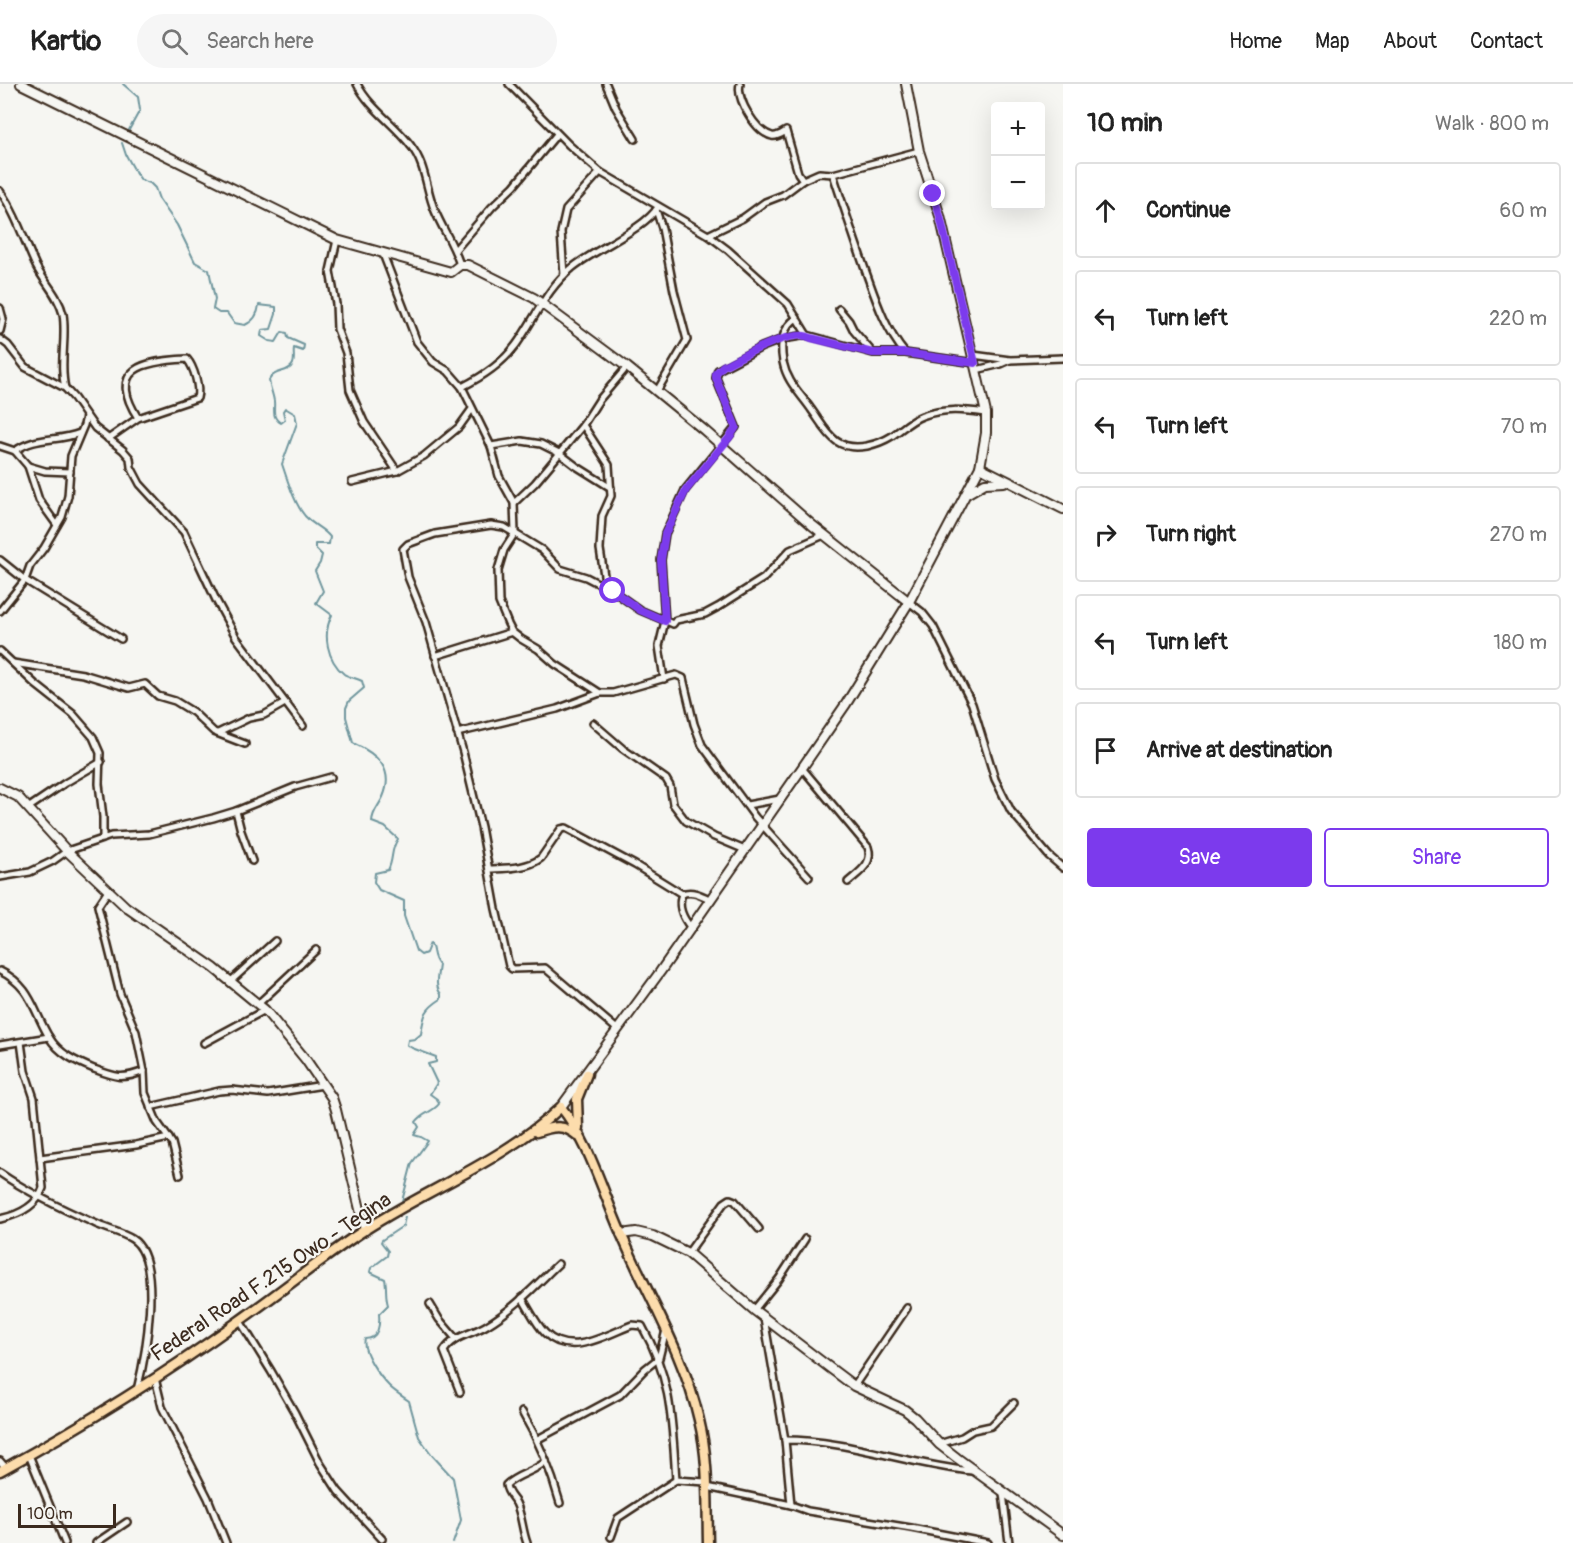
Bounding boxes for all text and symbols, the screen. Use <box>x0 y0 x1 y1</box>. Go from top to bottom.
search box <box>137 14 557 68</box>
text: Kartio <box>30 24 101 59</box>
icon: search <box>158 25 191 58</box>
text: Search here <box>206 27 314 55</box>
text: Home <box>1229 28 1282 55</box>
text: Map <box>1315 28 1350 55</box>
text: About <box>1383 28 1437 55</box>
text: Contact <box>1470 28 1543 55</box>
map controls <box>991 102 1045 210</box>
button: + <box>991 102 1045 156</box>
text: 10 min <box>1087 107 1163 139</box>
text: Walk · 800 m <box>1435 111 1549 136</box>
button: − <box>991 156 1045 210</box>
route end <box>919 180 945 206</box>
icon: ahead <box>1089 194 1122 227</box>
text: Continue <box>1146 196 1230 224</box>
text: 60 m <box>1500 198 1547 223</box>
icon: left <box>1089 302 1122 335</box>
text: Turn left <box>1146 304 1228 332</box>
text: 220 m <box>1489 306 1547 331</box>
icon: left <box>1089 410 1122 443</box>
text: Turn left <box>1146 412 1228 440</box>
text: 70 m <box>1501 414 1547 439</box>
icon: right <box>1089 518 1122 551</box>
text: Turn right <box>1146 520 1236 548</box>
text: 270 m <box>1489 522 1547 547</box>
route start <box>599 577 625 603</box>
icon: left <box>1089 626 1122 659</box>
text: Turn left <box>1146 628 1228 656</box>
text: 180 m <box>1493 630 1547 655</box>
icon: arrive <box>1089 734 1122 767</box>
text: Arrive at destination <box>1146 736 1332 764</box>
button: Save <box>1087 828 1312 887</box>
button: Share <box>1324 828 1549 887</box>
street label: Federal Road F.215 Owo - Tegina <box>145 1186 397 1368</box>
scale bar <box>18 1501 116 1528</box>
text: 100 m <box>27 1504 73 1524</box>

